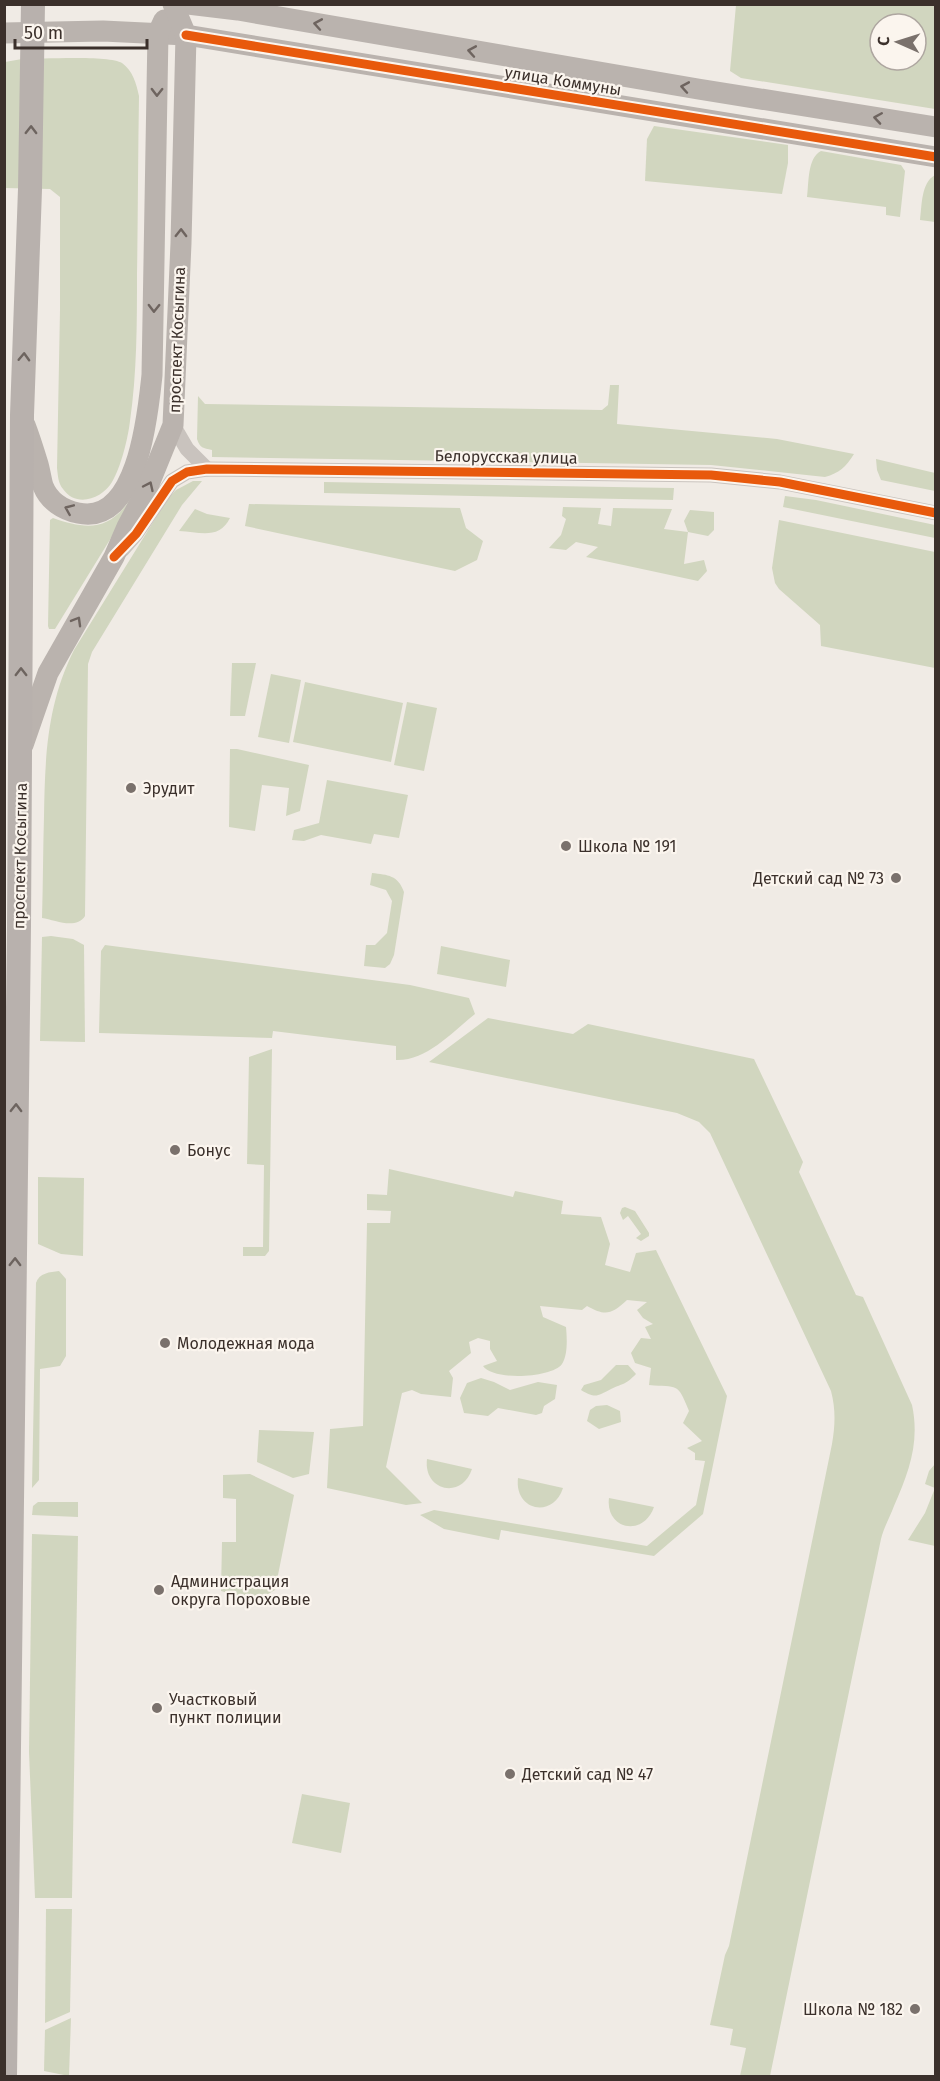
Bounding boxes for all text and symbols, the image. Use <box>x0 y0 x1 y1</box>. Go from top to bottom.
scale bar <box>15 12 147 50</box>
north arrow <box>868 12 928 72</box>
one-way arrow <box>313 19 322 31</box>
text: 50 m <box>24 22 63 44</box>
text: С <box>874 35 893 46</box>
one-way arrow <box>468 45 478 58</box>
street label: улица Коммуны <box>503 62 623 100</box>
one-way arrow <box>681 81 691 94</box>
one-way arrow <box>151 87 163 96</box>
one-way arrow <box>873 112 883 125</box>
one-way arrow <box>25 126 37 135</box>
one-way arrow <box>175 228 187 237</box>
street label: проспект Косыгина <box>165 266 189 414</box>
one-way arrow <box>147 303 160 312</box>
one-way arrow <box>18 352 31 361</box>
street label: Белорусская улица <box>434 446 578 468</box>
one-way arrow <box>141 481 153 492</box>
one-way arrow <box>64 504 75 516</box>
one-way arrow <box>70 617 82 627</box>
one-way arrow <box>15 667 27 676</box>
place label: Эрудит <box>143 779 195 798</box>
marker: Эрудит <box>124 781 138 795</box>
street label: проспект Косыгина <box>9 783 31 929</box>
place label: Школа № 191 <box>578 837 676 856</box>
marker: Школа № 191 <box>559 839 573 853</box>
place label: Детский сад № 73 <box>752 869 884 888</box>
marker: Детский сад № 73 <box>889 871 903 885</box>
one-way arrow <box>10 1103 22 1112</box>
place label: Бонус <box>187 1141 231 1160</box>
marker: Бонус <box>168 1143 182 1157</box>
one-way arrow <box>9 1258 21 1267</box>
place label: Молодежная мода <box>177 1334 315 1353</box>
marker: Молодежная мода <box>158 1336 172 1350</box>
place label: Администрация округа Пороховые <box>171 1572 310 1609</box>
marker: Администрация округа Пороховые <box>152 1583 166 1597</box>
place label: Участковый пункт полиции <box>169 1690 282 1727</box>
marker: Участковый пункт полиции <box>150 1701 164 1715</box>
place label: Детский сад № 47 <box>521 1765 653 1784</box>
marker: Детский сад № 47 <box>503 1767 517 1781</box>
place label: Школа № 182 <box>803 2000 903 2019</box>
marker: Школа № 182 <box>908 2002 922 2016</box>

